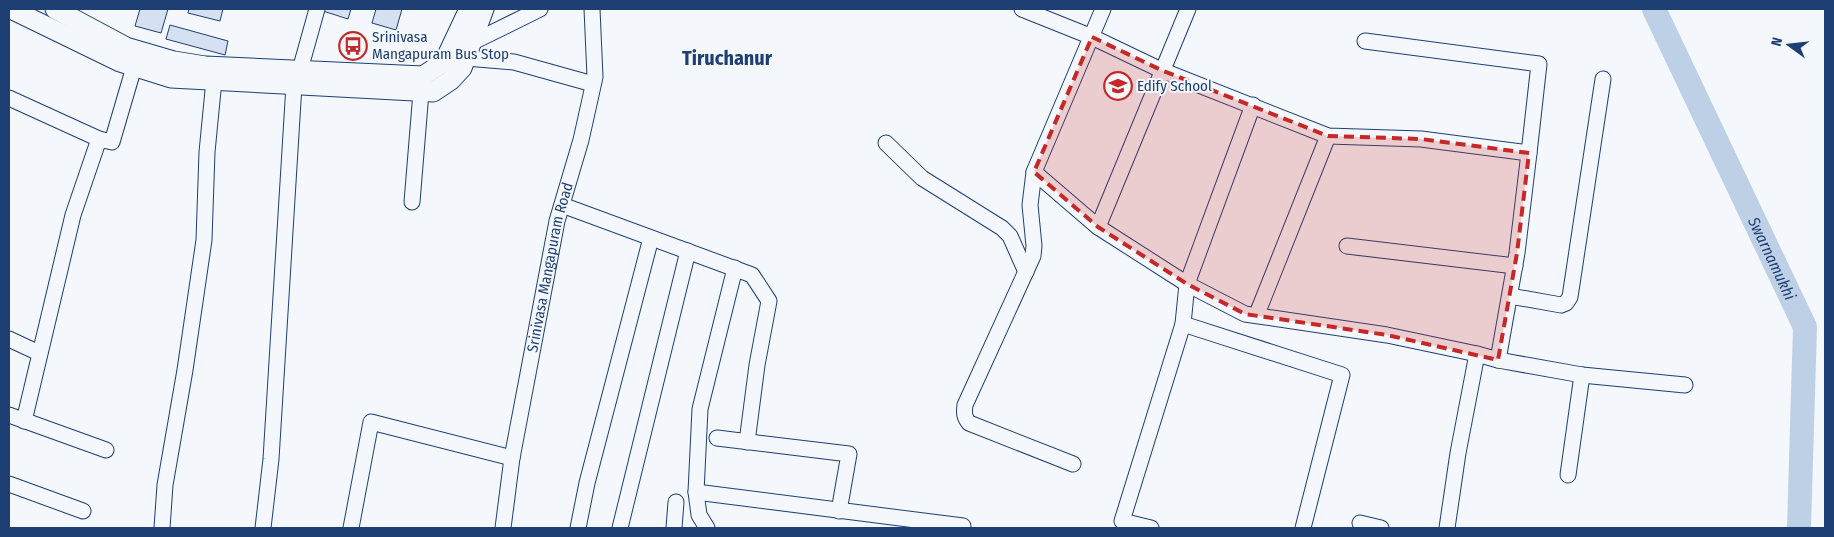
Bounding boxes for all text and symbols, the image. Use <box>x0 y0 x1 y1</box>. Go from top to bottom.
north arrow <box>1764 20 1814 70</box>
place label: Srinivasa Mangapuram Bus Stop <box>372 28 509 63</box>
bus stop icon: Srinivasa Mangapuram Bus Stop <box>338 31 368 61</box>
text: N <box>1768 36 1786 48</box>
district label: Tiruchanur <box>682 46 773 70</box>
school or university icon: Edify School <box>1103 71 1133 101</box>
place label: Edify School <box>1137 77 1212 95</box>
street label: Srinivasa Mangapuram Road <box>523 180 577 354</box>
water label: Swarnamukhi <box>1744 213 1800 303</box>

